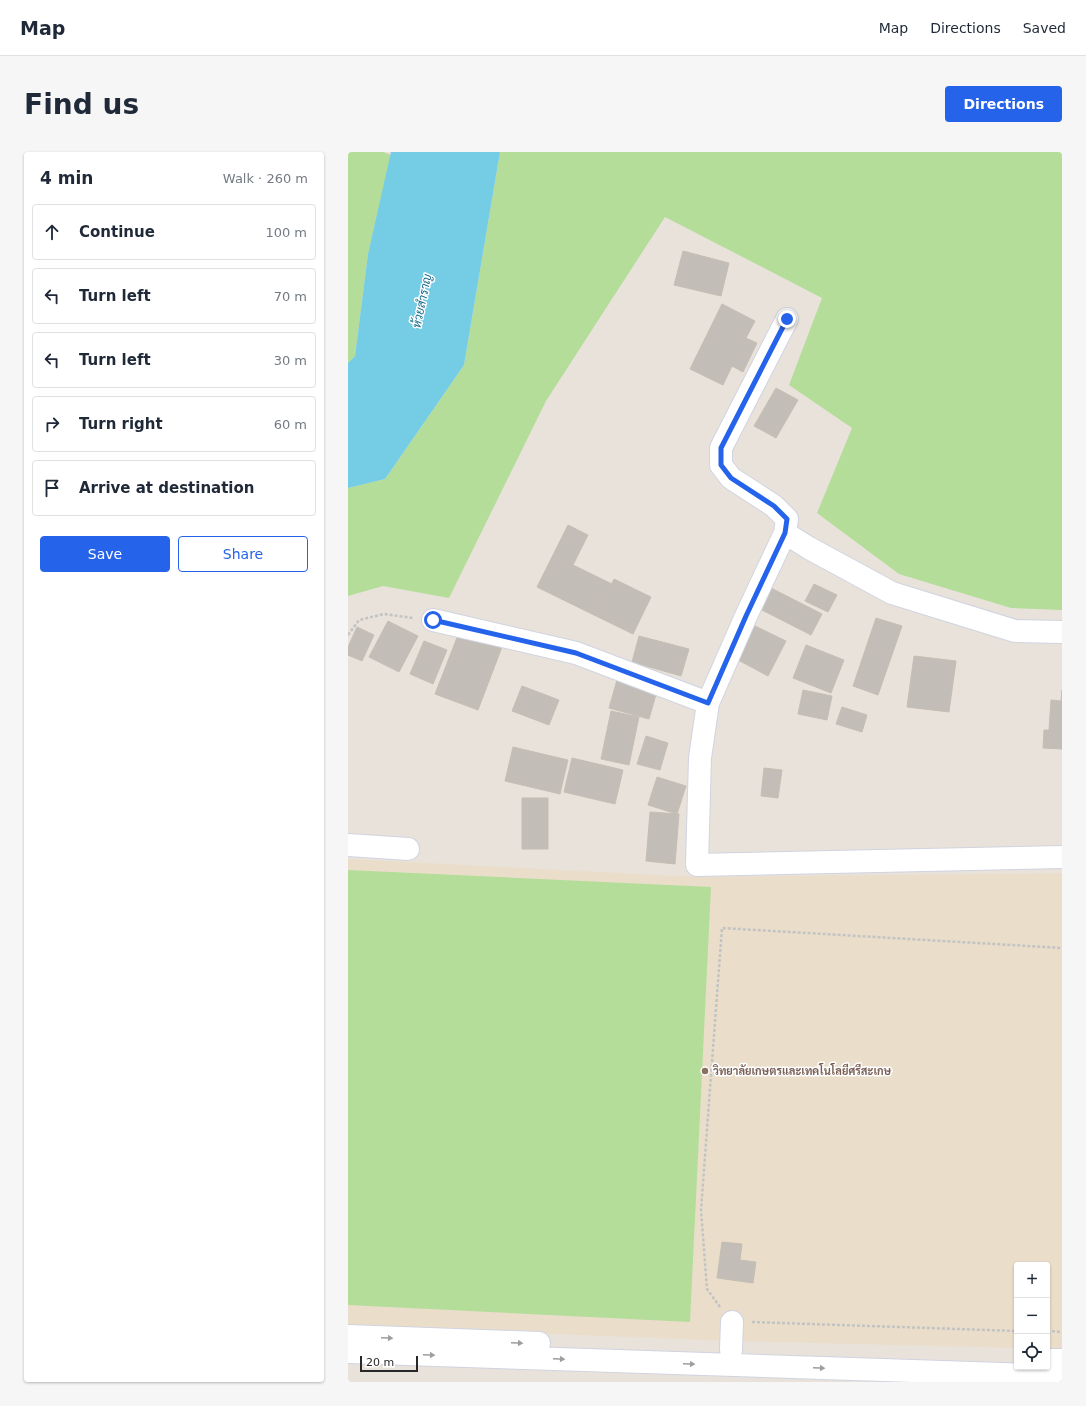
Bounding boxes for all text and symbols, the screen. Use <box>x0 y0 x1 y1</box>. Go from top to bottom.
text: Map <box>20 17 65 39</box>
text: Map <box>879 20 908 36</box>
text: Directions <box>930 20 1001 36</box>
text: Saved <box>1023 20 1066 36</box>
button: Directions <box>945 86 1062 122</box>
text: Find us <box>24 88 139 121</box>
text: 4 min <box>40 168 93 188</box>
text: Walk · 260 m <box>223 171 308 186</box>
icon: ahead <box>41 221 63 243</box>
text: Continue <box>79 223 155 241</box>
text: 100 m <box>265 225 307 240</box>
water label: ห้วยสำราญ <box>409 273 435 329</box>
icon: left <box>41 285 63 307</box>
text: Turn left <box>79 287 151 305</box>
text: 70 m <box>274 289 307 304</box>
route end <box>778 310 796 328</box>
icon: left <box>41 349 63 371</box>
text: Turn left <box>79 351 151 369</box>
text: 30 m <box>274 353 307 368</box>
icon: right <box>41 413 63 435</box>
text: Turn right <box>79 415 163 433</box>
text: 60 m <box>274 417 307 432</box>
icon: arrive <box>41 477 63 499</box>
text: Arrive at destination <box>79 479 254 497</box>
button: Save <box>40 536 170 572</box>
button: Share <box>178 536 308 572</box>
route start <box>424 611 442 629</box>
place label: วิทยาลัยเกษตรและเทคโนโลยีศรีสะเกษ <box>712 1063 892 1078</box>
marker: วิทยาลัยเกษตรและเทคโนโลยีศรีสะเกษ <box>700 1066 710 1076</box>
map controls <box>1014 1262 1050 1370</box>
button: + <box>1014 1262 1050 1298</box>
button: − <box>1014 1298 1050 1334</box>
one-way arrow <box>381 1334 393 1341</box>
button: locate <box>1014 1334 1050 1370</box>
one-way arrow <box>511 1339 523 1346</box>
one-way arrow <box>423 1352 436 1358</box>
scale bar <box>360 1354 418 1373</box>
text: 20 m <box>366 1356 394 1369</box>
one-way arrow <box>553 1356 565 1363</box>
one-way arrow <box>683 1360 695 1367</box>
one-way arrow <box>813 1365 826 1371</box>

